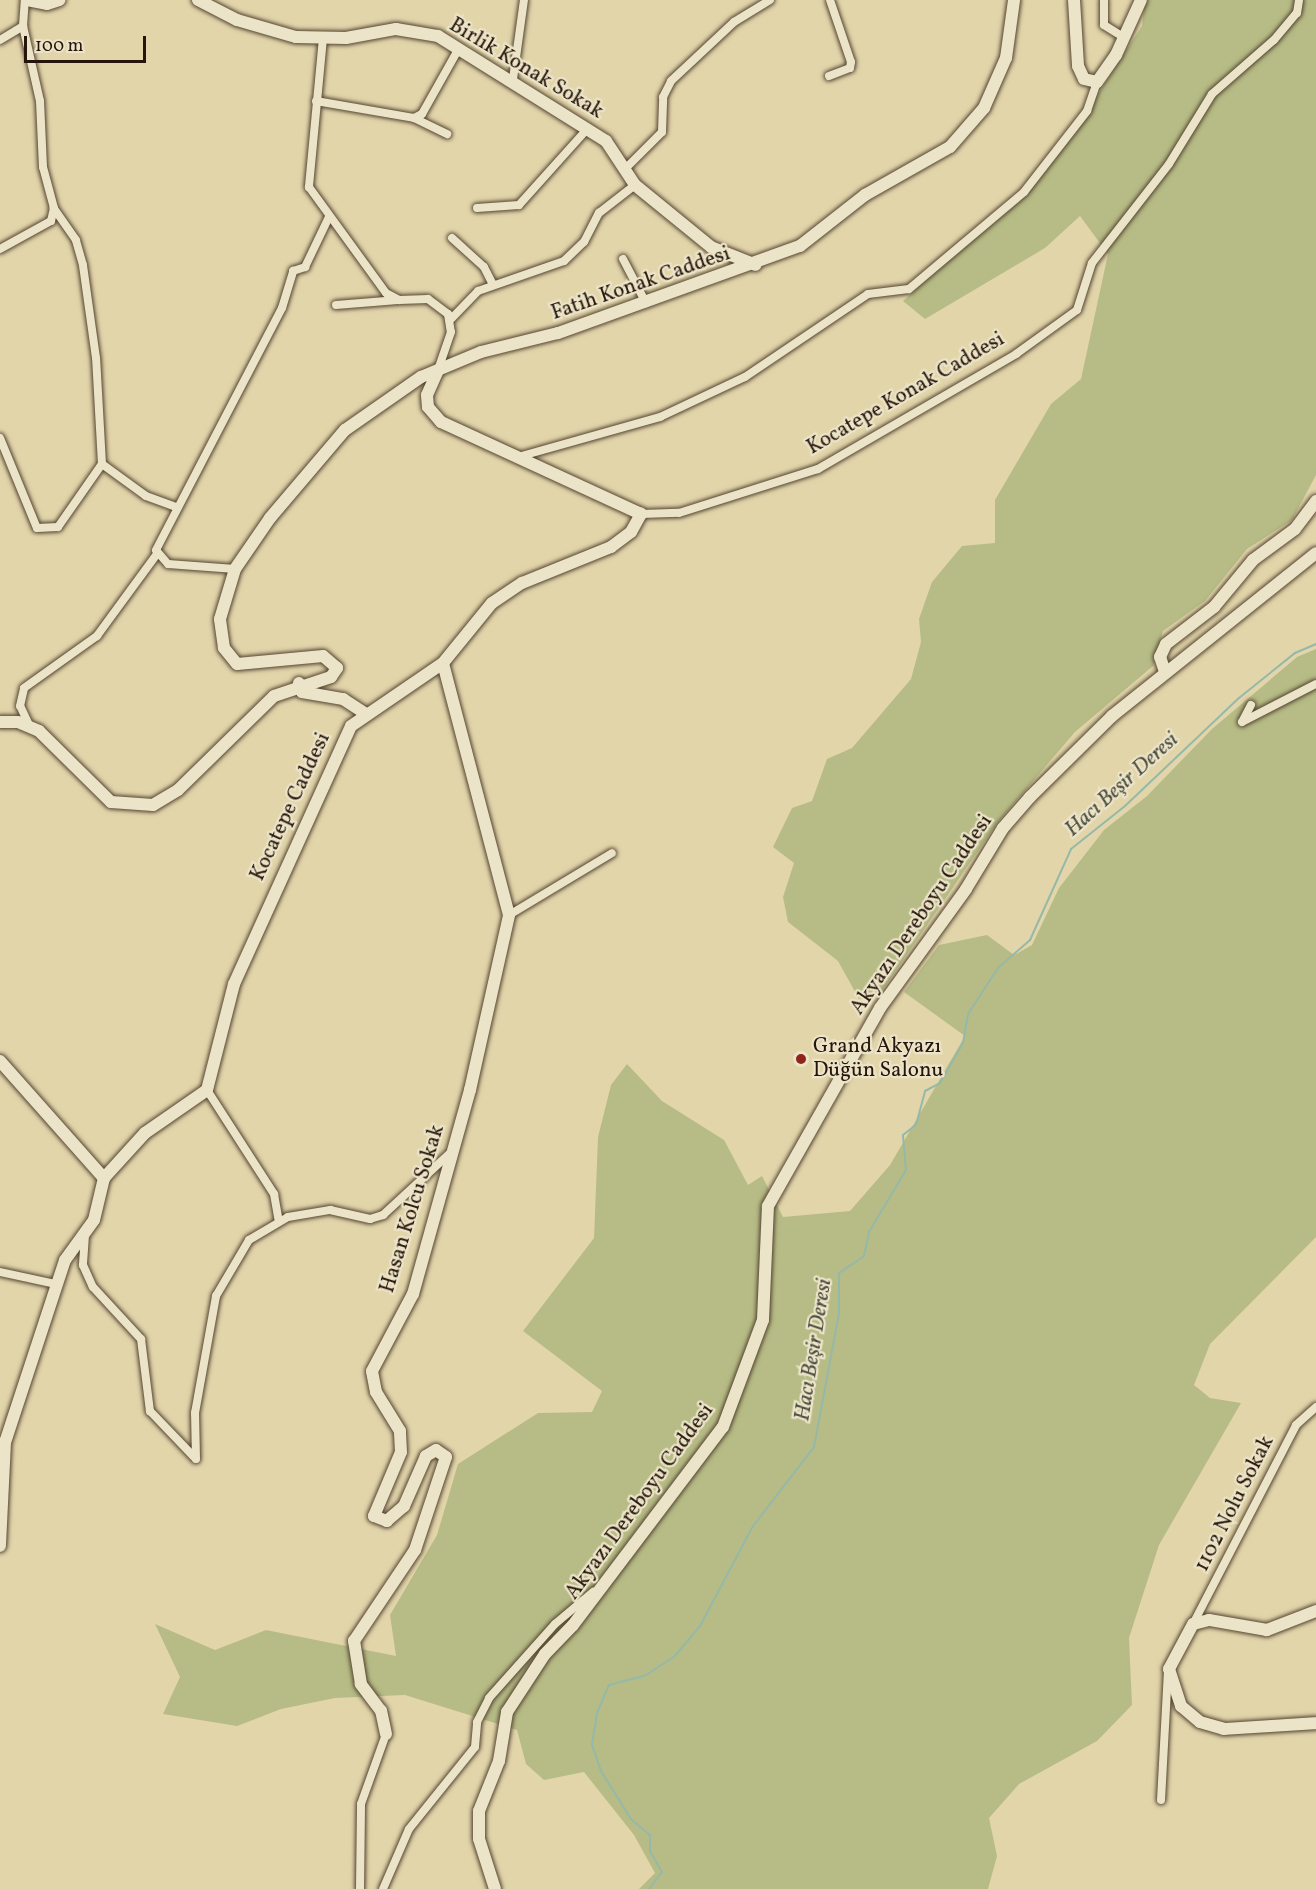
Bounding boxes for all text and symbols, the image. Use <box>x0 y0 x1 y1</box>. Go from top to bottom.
street label: Birlik Konak Sokak <box>444 13 608 125</box>
scale bar <box>27 24 148 62</box>
text: 100 m <box>35 34 84 59</box>
street label: Fatih Konak Caddesi <box>548 242 734 326</box>
street label: Kocatepe Konak Caddesi <box>803 327 1009 461</box>
water label: Hacı Beşir Deresi <box>1060 727 1184 843</box>
street label: Kocatepe Caddesi <box>246 729 336 885</box>
street label: Akyazı Dereboyu Caddesi <box>846 810 998 1020</box>
place label: Grand Akyazı Düğün Salonu <box>813 1034 943 1084</box>
marker: Grand Akyazı Düğün Salonu <box>794 1052 808 1066</box>
street label: Hasan Kolcu Sokak <box>375 1122 451 1296</box>
water label: Hacı Beşir Deresi <box>790 1277 838 1423</box>
street label: Akyazı Dereboyu Caddesi <box>560 1399 720 1605</box>
street label: 1102 Nolu Sokak <box>1190 1432 1280 1576</box>

